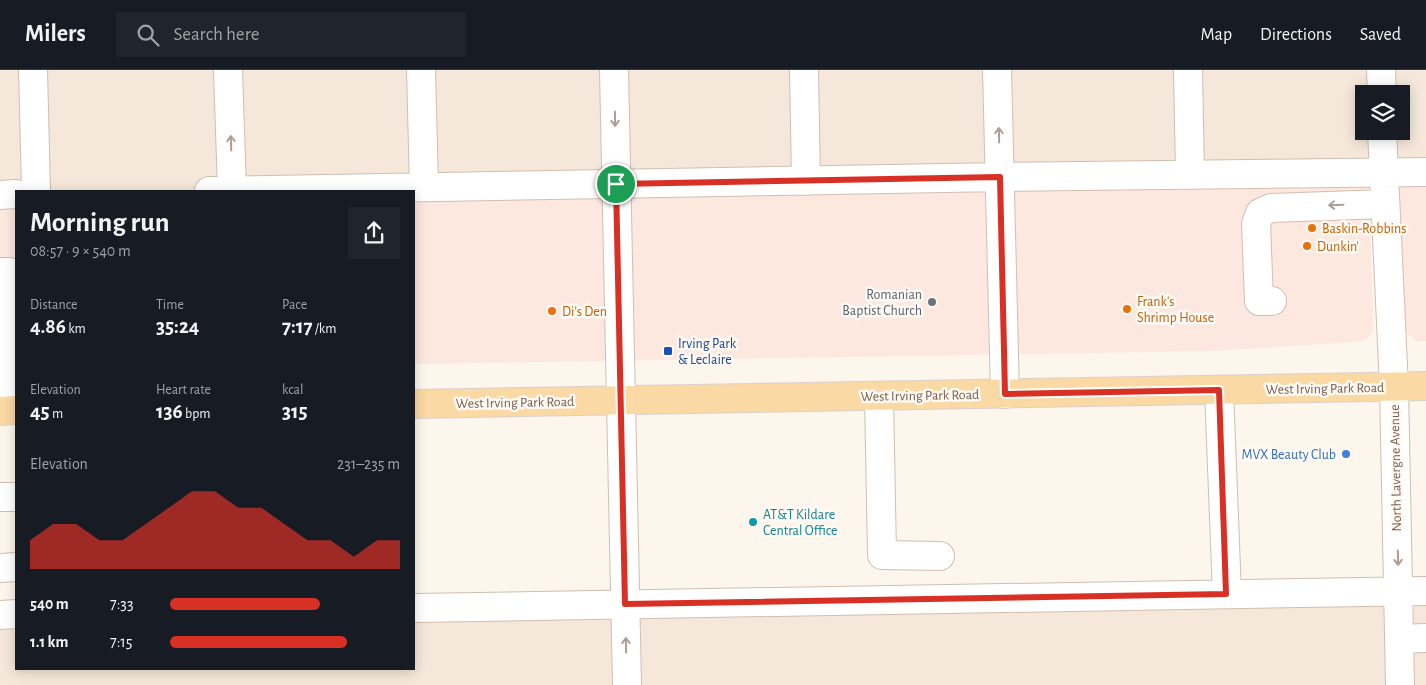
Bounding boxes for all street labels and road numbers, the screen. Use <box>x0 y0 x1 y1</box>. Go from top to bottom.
street label: West Irving Park Road <box>1266 381 1384 397</box>
street label: West Irving Park Road <box>861 388 979 404</box>
street label: West Irving Park Road <box>456 395 574 411</box>
street label: North Lavergne Avenue <box>1388 404 1404 532</box>

